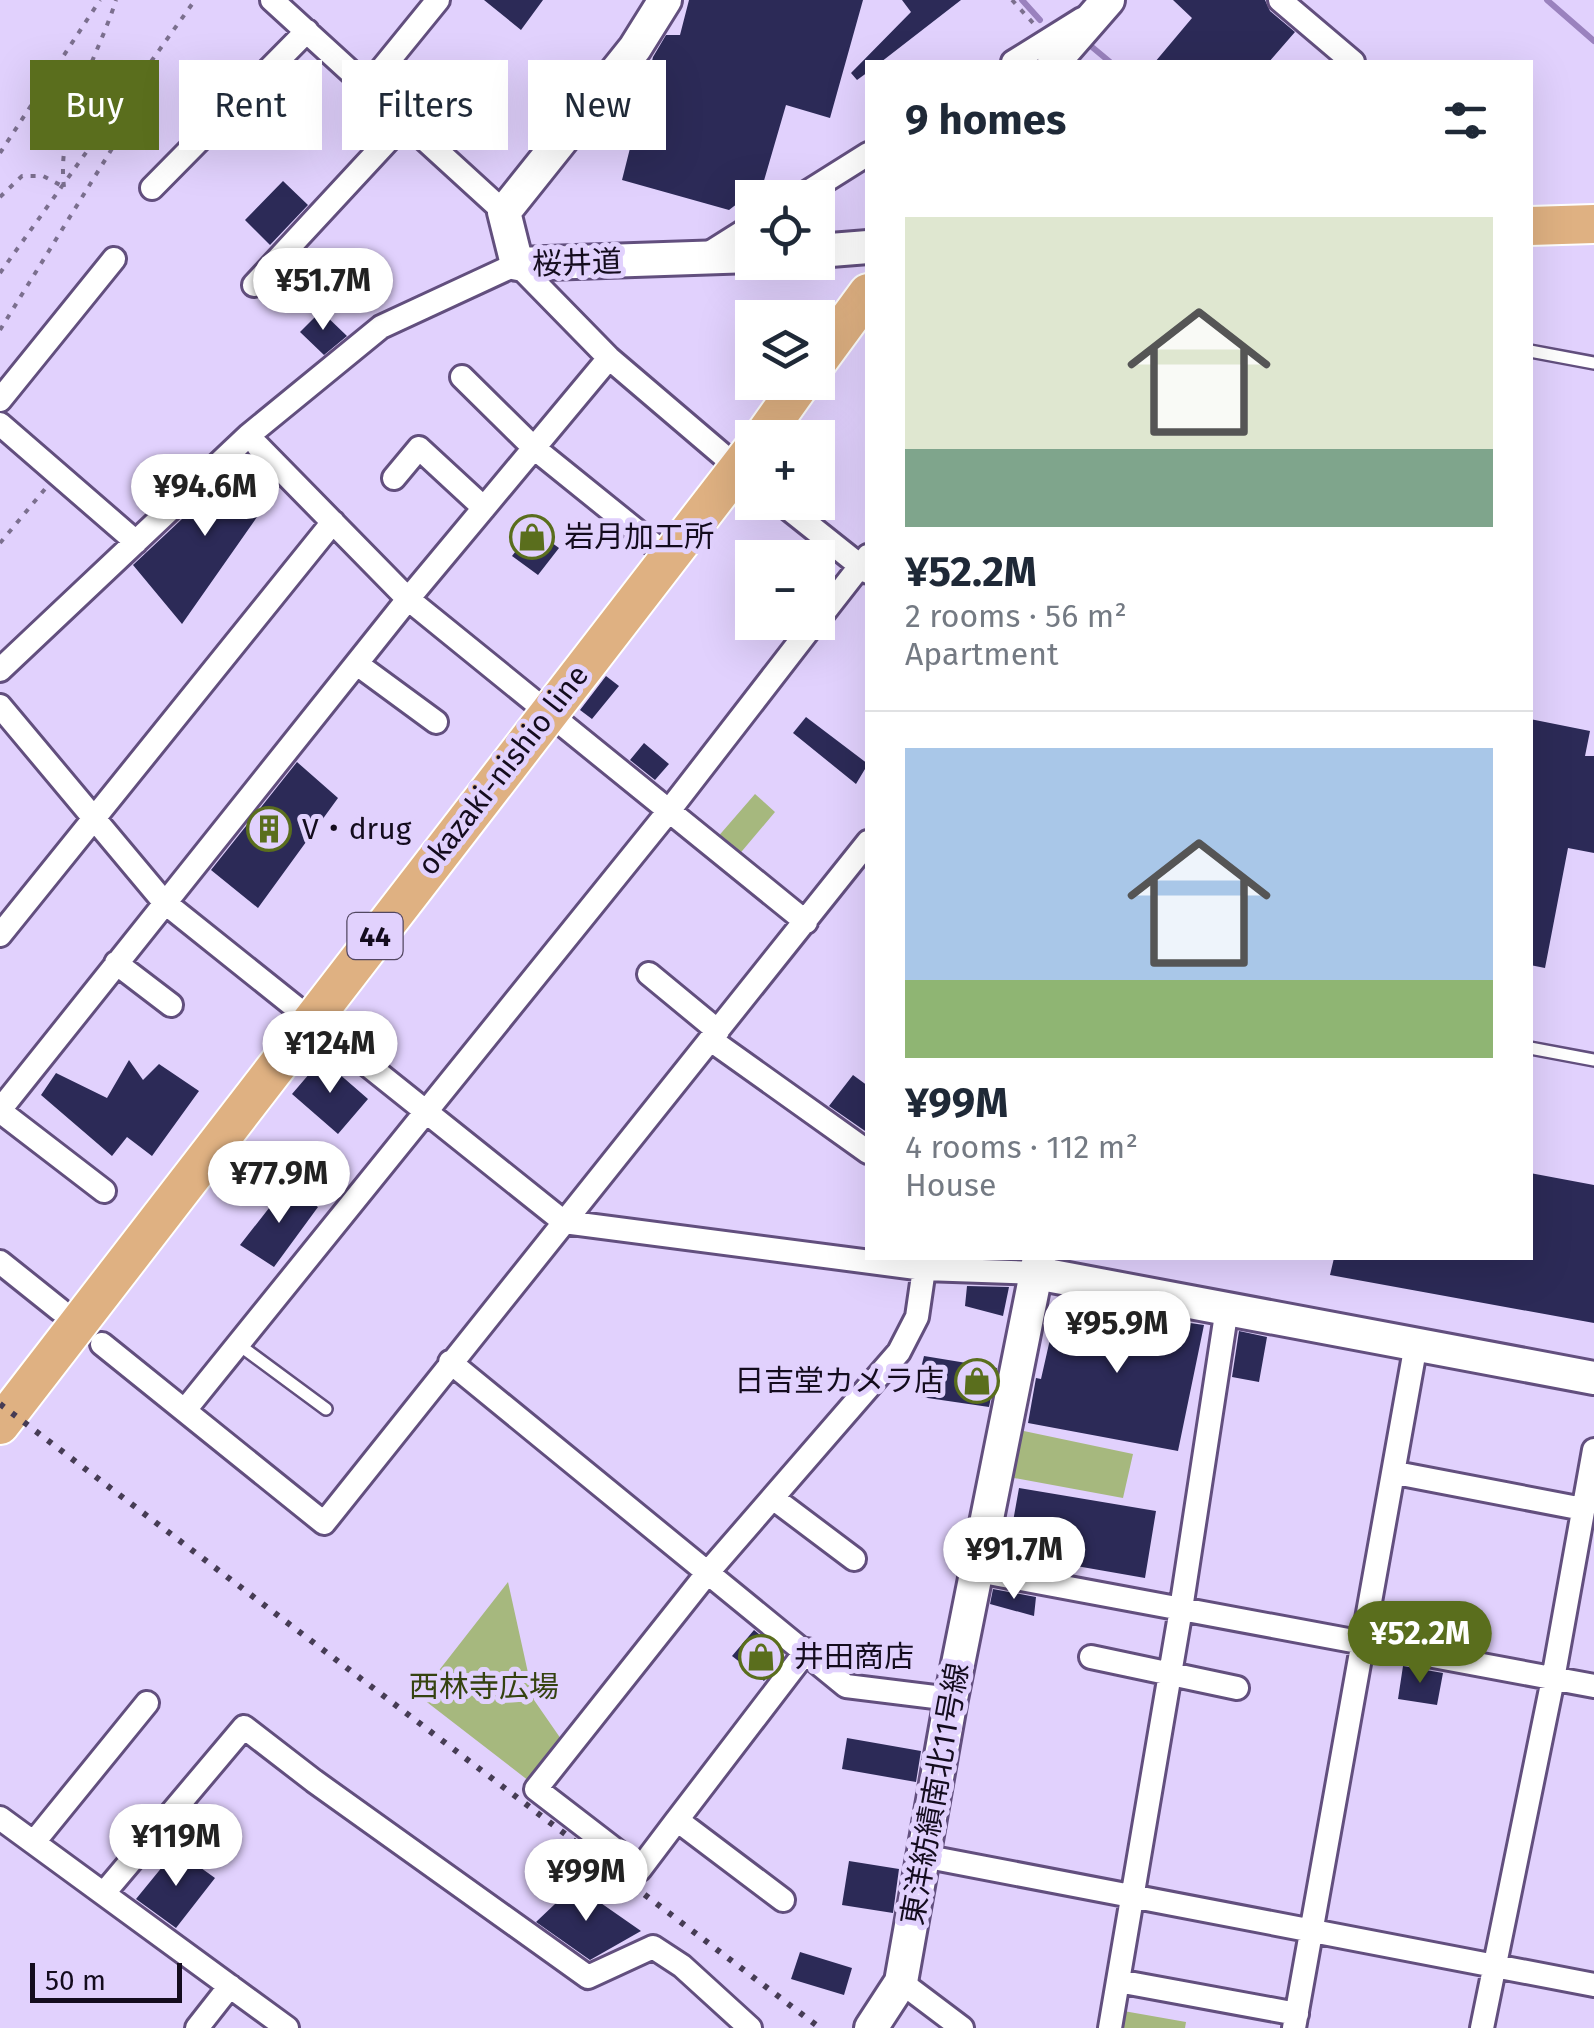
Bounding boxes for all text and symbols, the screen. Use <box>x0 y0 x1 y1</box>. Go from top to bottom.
chip: Buy <box>30 60 159 150</box>
chip: Rent <box>179 60 322 150</box>
chip: Filters <box>342 60 508 150</box>
chip: New <box>528 60 666 150</box>
icon: filters <box>1438 93 1493 148</box>
text: 9 homes <box>905 95 1066 145</box>
map controls <box>735 180 835 640</box>
button: locate <box>735 180 835 280</box>
street label: 桜井道 <box>531 243 623 283</box>
pin: ¥51.7M <box>242 248 404 333</box>
text: ¥51.7M <box>275 261 371 299</box>
icon: home <box>1109 282 1289 462</box>
button: layers <box>735 300 835 400</box>
button: + <box>735 420 835 520</box>
pin: ¥94.6M <box>124 454 286 539</box>
text: ¥94.6M <box>153 467 257 505</box>
shop icon: 岩月加工所 <box>509 514 555 560</box>
place label: 岩月加工所 <box>564 519 714 555</box>
button: − <box>735 540 835 640</box>
text: ¥52.2M <box>905 547 1037 597</box>
text: 2 rooms · 56 m² <box>905 597 1127 635</box>
text: Apartment <box>905 635 1059 673</box>
street label: okazaki-nishio line <box>410 658 596 882</box>
building icon: V・drug <box>246 806 292 852</box>
place label: V・drug <box>302 811 412 847</box>
icon: home <box>1109 813 1289 993</box>
road number: 44 <box>348 913 402 959</box>
pin: ¥124M <box>260 1011 400 1096</box>
text: ¥124M <box>285 1024 375 1062</box>
text: ¥99M <box>905 1078 1008 1128</box>
text: 4 rooms · 112 m² <box>905 1128 1138 1166</box>
pin: ¥77.9M <box>198 1141 360 1226</box>
text: ¥77.9M <box>230 1154 328 1192</box>
text: House <box>905 1166 996 1204</box>
pin: ¥95.9M <box>1036 1291 1198 1376</box>
text: ¥95.9M <box>1066 1304 1168 1342</box>
shop icon: 日吉堂カメラ店 <box>954 1358 1000 1404</box>
place label: 日吉堂カメラ店 <box>734 1363 944 1399</box>
pin: ¥91.7M <box>933 1517 1095 1602</box>
text: ¥91.7M <box>965 1530 1063 1568</box>
pin: ¥52.2M <box>1339 1601 1501 1686</box>
text: ¥52.2M <box>1370 1614 1470 1652</box>
shop icon: 井田商店 <box>738 1634 784 1680</box>
place label: 井田商店 <box>794 1639 914 1675</box>
street label: 東洋紡績南北11号線 <box>894 1660 976 1928</box>
park label: 西林寺広場 <box>409 1669 559 1705</box>
pin: ¥119M <box>106 1804 246 1889</box>
text: ¥119M <box>131 1817 221 1855</box>
pin: ¥99M <box>527 1839 645 1924</box>
text: ¥99M <box>547 1852 625 1890</box>
scale bar <box>30 1958 182 2002</box>
text: 50 m <box>45 1964 106 1997</box>

